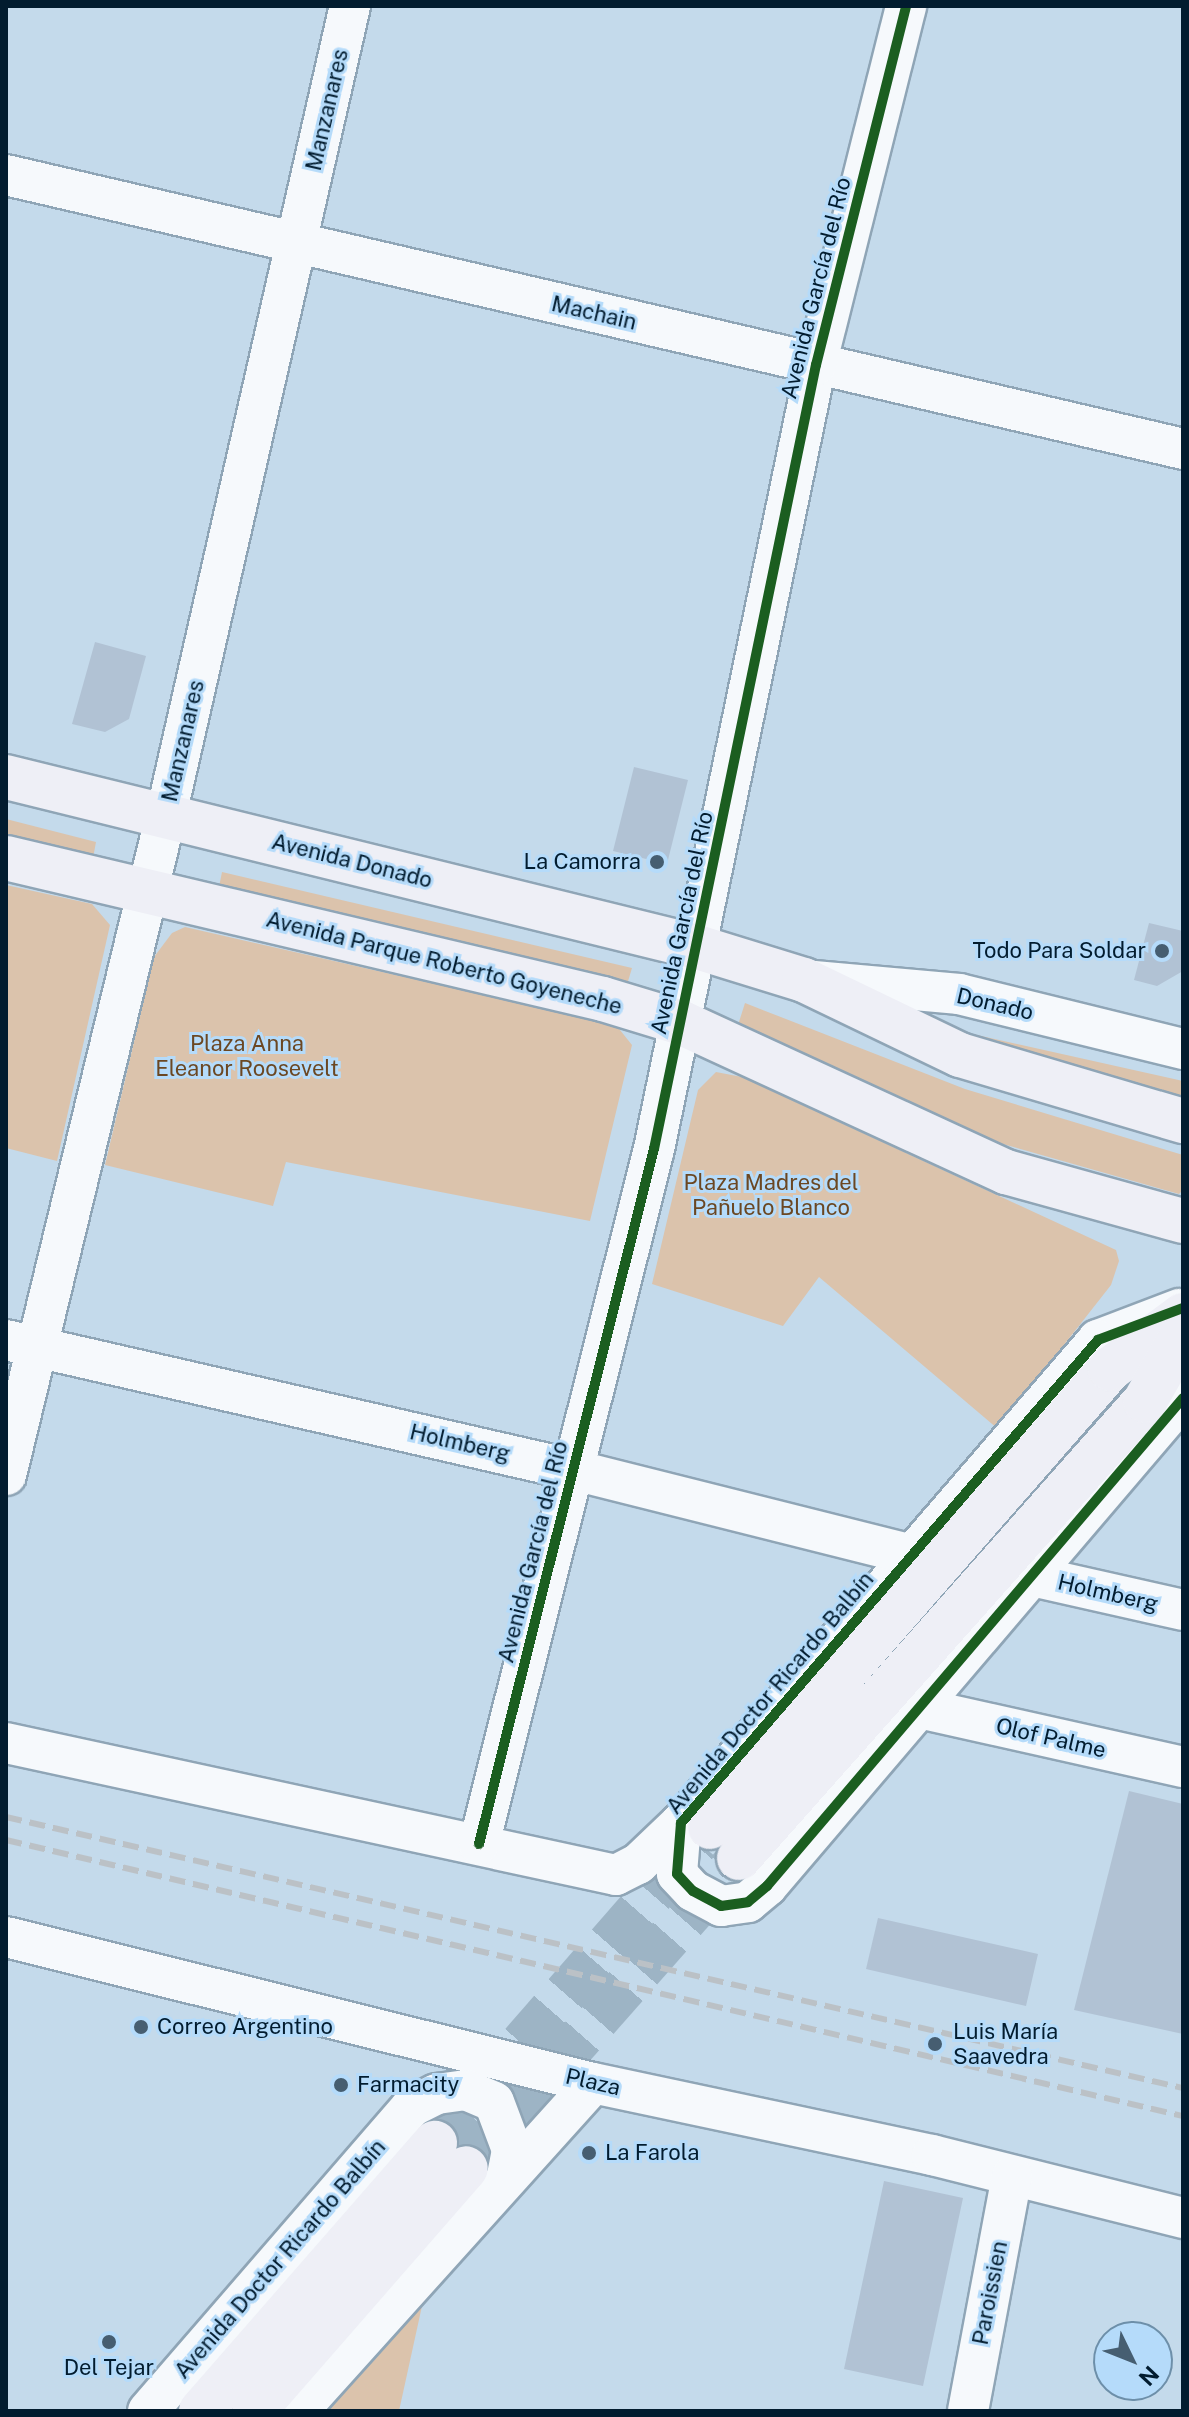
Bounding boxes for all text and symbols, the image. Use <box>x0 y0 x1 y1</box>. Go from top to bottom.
street label: Manzanares <box>300 47 354 173</box>
street label: Avenida García del Río <box>776 174 856 402</box>
street label: Machain <box>549 290 639 336</box>
street label: Manzanares <box>156 678 210 804</box>
street label: Avenida García del Río <box>645 809 719 1037</box>
street label: Avenida Donado <box>269 828 435 894</box>
place label: La Camorra <box>524 849 641 875</box>
marker: La Camorra <box>648 853 666 871</box>
street label: Avenida Parque Roberto Goyeneche <box>263 906 625 1020</box>
place label: Todo Para Soldar <box>972 938 1146 964</box>
marker: Todo Para Soldar <box>1153 942 1171 960</box>
street label: Donado <box>954 982 1036 1026</box>
park label: Plaza Anna Eleanor Roosevelt <box>155 1030 339 1082</box>
park label: Plaza Madres del Pañuelo Blanco <box>683 1169 859 1220</box>
street label: Holmberg <box>407 1419 513 1467</box>
street label: Avenida García del Río <box>493 1438 573 1666</box>
street label: Avenida Doctor Ricardo Balbín <box>661 1566 879 1820</box>
street label: Holmberg <box>1055 1569 1161 1617</box>
street label: Olof Palme <box>993 1713 1109 1763</box>
place label: Correo Argentino <box>157 2014 333 2040</box>
marker: Correo Argentino <box>132 2018 150 2036</box>
place label: Luis María Saavedra <box>953 2018 1058 2070</box>
marker: Luis María Saavedra <box>924 2033 946 2055</box>
street label: Plaza <box>563 2063 623 2101</box>
place label: Farmacity <box>357 2072 459 2098</box>
marker: Farmacity <box>332 2076 350 2094</box>
street label: Avenida Doctor Ricardo Balbín <box>169 2134 391 2384</box>
place label: La Farola <box>605 2140 699 2166</box>
marker: La Farola <box>580 2144 598 2162</box>
street label: Paroissien <box>967 2239 1013 2347</box>
north arrow <box>1093 2321 1173 2401</box>
marker: Del Tejar <box>100 2333 118 2351</box>
place label: Del Tejar <box>64 2355 154 2381</box>
text: N <box>1134 2361 1164 2391</box>

